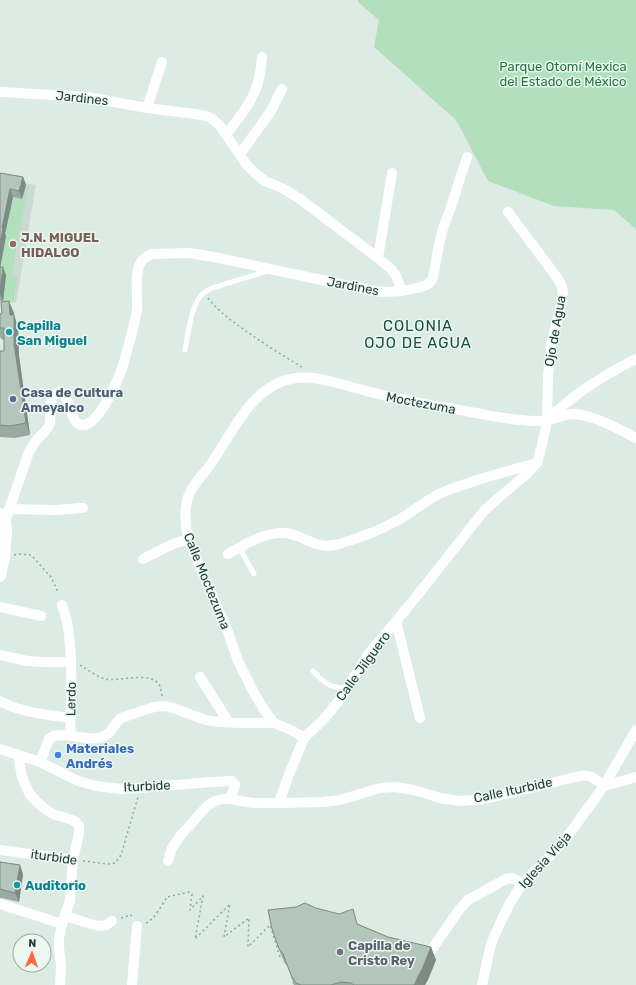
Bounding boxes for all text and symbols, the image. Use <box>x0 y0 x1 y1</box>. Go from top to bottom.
park label: Parque Otomí Mexica del Estado de México <box>499 59 627 89</box>
street label: Jardines <box>55 88 109 108</box>
place label: J.N. MIGUEL HIDALGO <box>21 230 99 260</box>
marker: J.N. MIGUEL HIDALGO <box>8 239 18 249</box>
street label: Jardines <box>326 274 381 298</box>
street label: Ojo de Agua <box>541 294 570 368</box>
district label: COLONIA OJO DE AGUA <box>364 317 472 352</box>
place label: Capilla San Miguel <box>17 318 87 348</box>
marker: Capilla San Miguel <box>4 327 14 337</box>
place label: Casa de Cultura Ameyalco <box>21 385 123 415</box>
street label: Moctezuma <box>385 389 457 417</box>
marker: Casa de Cultura Ameyalco <box>8 394 18 404</box>
street label: Calle Moctezuma <box>181 530 233 632</box>
street label: Calle Jilguero <box>333 628 394 704</box>
street label: Lerdo <box>63 682 79 716</box>
place label: Materiales Andrés <box>66 741 134 771</box>
marker: Materiales Andrés <box>53 750 63 760</box>
street label: Calle Iturbide <box>472 774 554 806</box>
street label: Iturbide <box>123 777 171 795</box>
street label: Iglesia Vieja <box>516 829 575 892</box>
street label: iturbide <box>30 846 78 868</box>
place label: Auditorio <box>25 878 86 893</box>
marker: Auditorio <box>12 880 22 890</box>
north arrow <box>12 933 52 973</box>
text: N <box>28 937 37 950</box>
place label: Capilla de Cristo Rey <box>348 938 415 968</box>
marker: Capilla de Cristo Rey <box>335 947 345 957</box>

